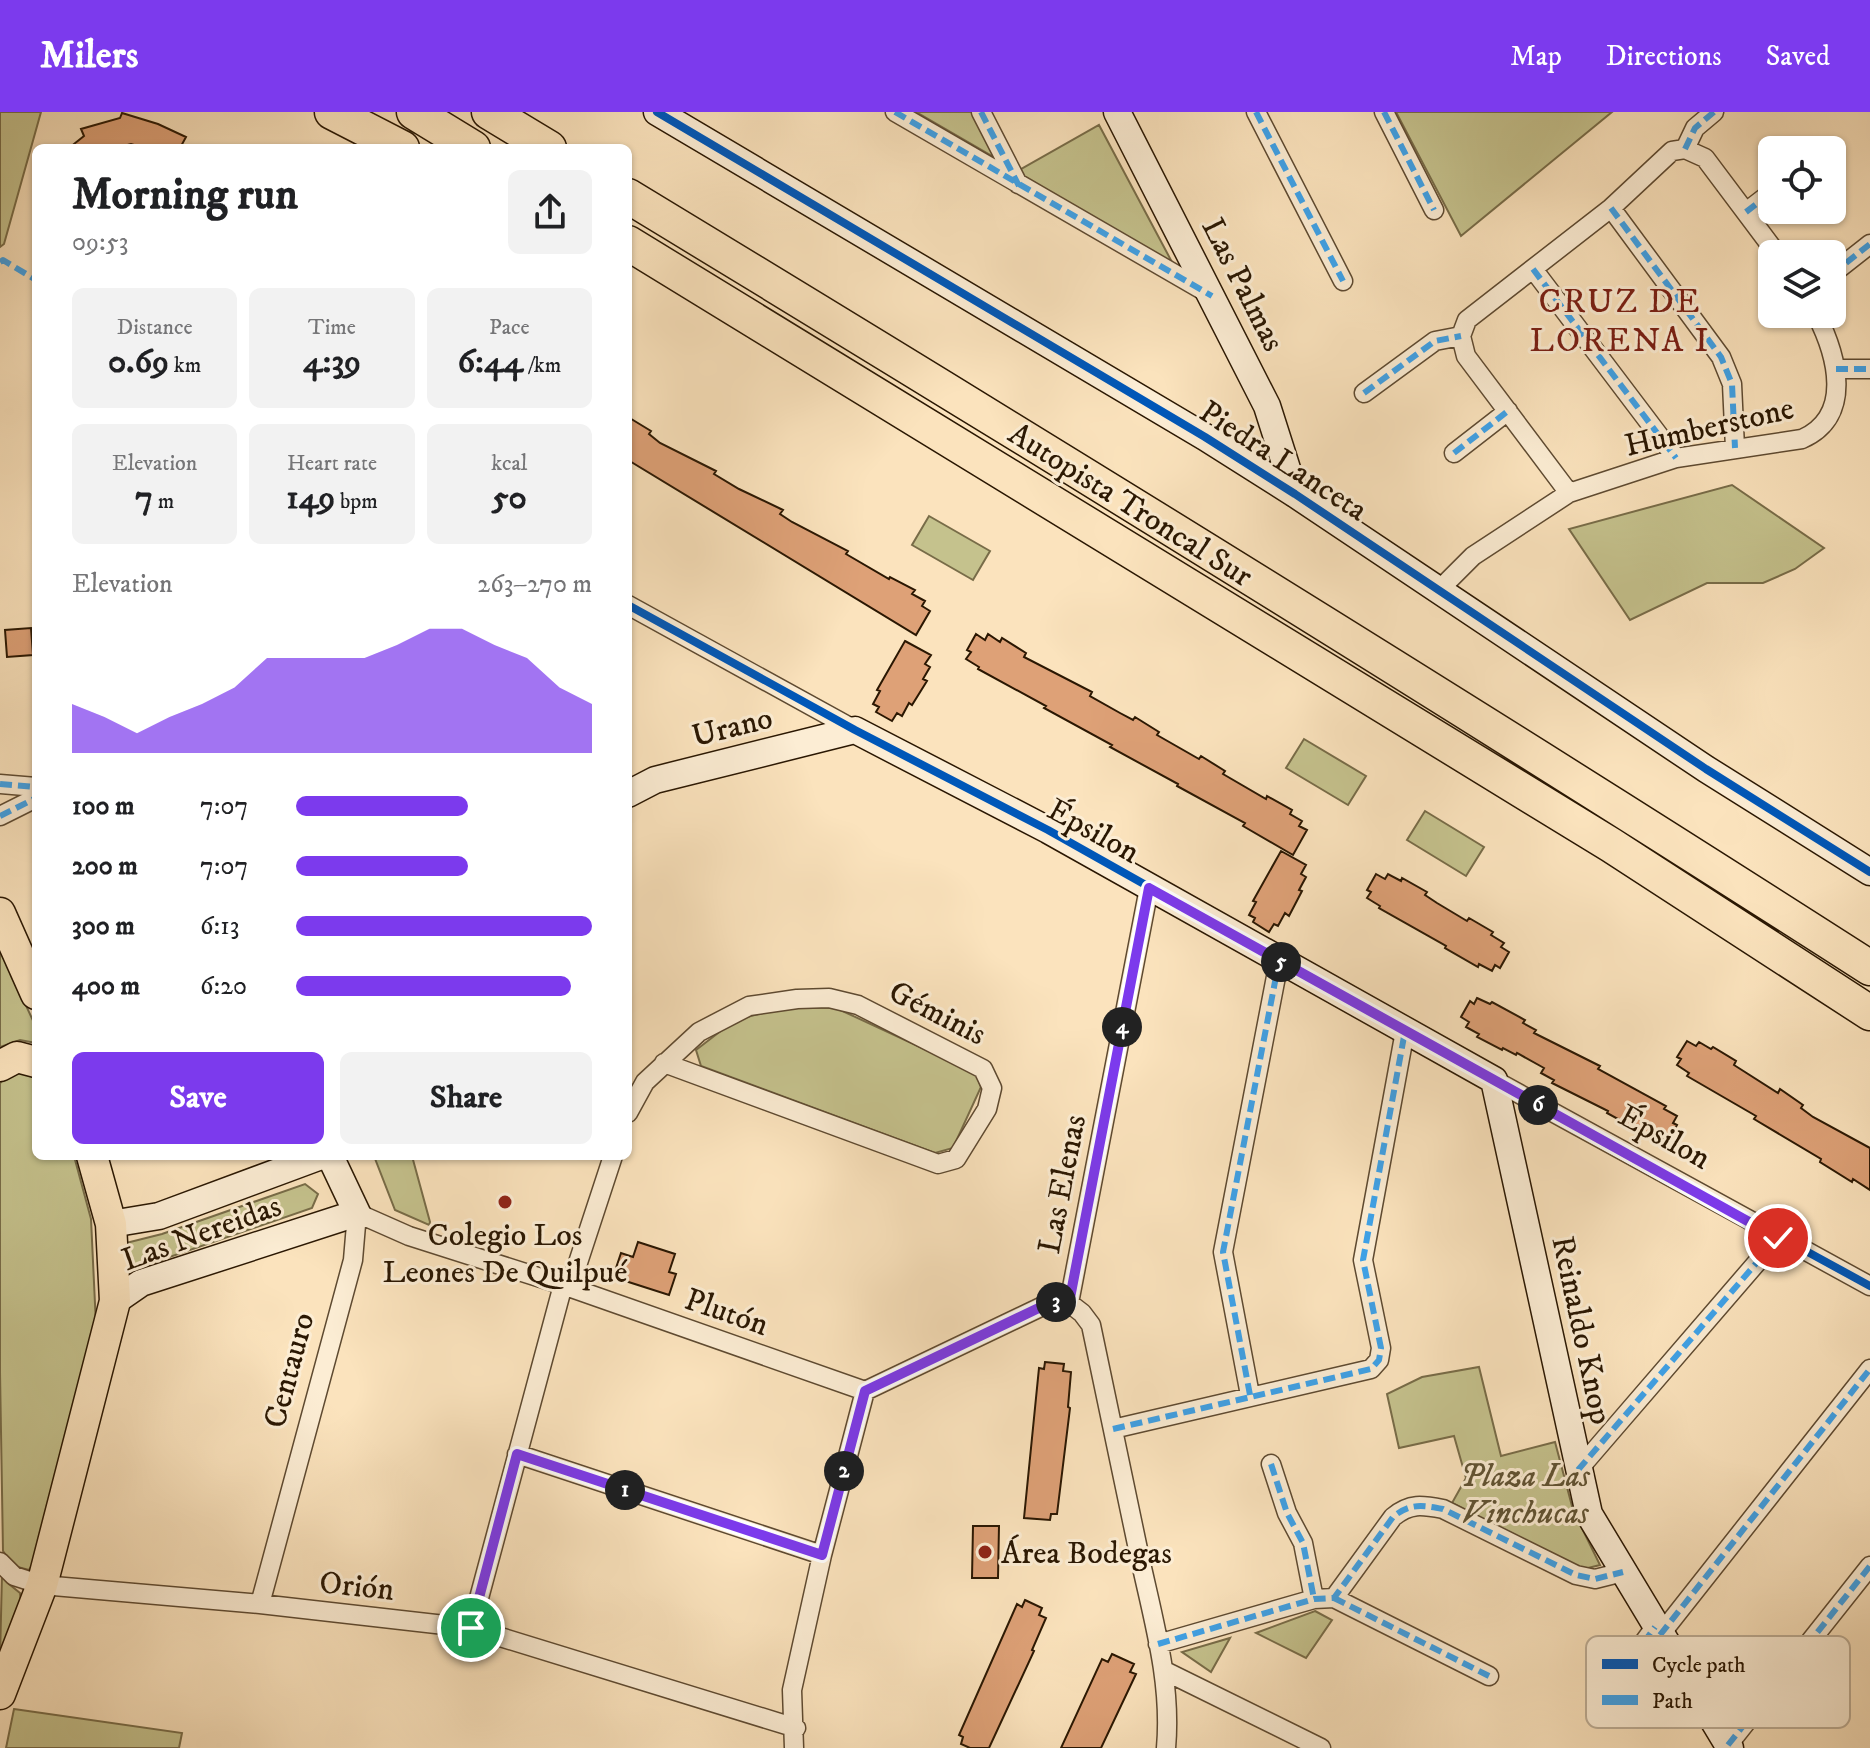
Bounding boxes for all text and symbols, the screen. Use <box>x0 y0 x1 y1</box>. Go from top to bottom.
text: Milers <box>40 32 138 80</box>
text: Map <box>1510 39 1562 74</box>
text: Directions <box>1606 39 1722 74</box>
text: Saved <box>1766 39 1830 74</box>
map controls <box>1758 136 1846 328</box>
button: locate <box>1758 136 1846 224</box>
text: Morning run <box>72 168 298 223</box>
button: share <box>508 170 592 254</box>
street label: Las Palmas <box>1192 212 1293 358</box>
text: 09:53 <box>72 226 128 259</box>
button: layers <box>1758 240 1846 328</box>
district label: CRUZ DE LORENA I <box>1529 281 1711 362</box>
text: Distance <box>117 314 193 341</box>
text: Time <box>308 314 356 341</box>
text: Pace <box>489 314 530 341</box>
text: 0.69 <box>108 341 169 383</box>
text: 4:39 <box>303 341 361 383</box>
text: 6:44 <box>457 341 523 383</box>
text: km <box>169 352 201 379</box>
text: /km <box>523 352 561 379</box>
street label: Humberstone <box>1621 389 1798 467</box>
street label: Piedra Lanceta <box>1191 392 1375 531</box>
street label: Autopista Troncal Sur <box>1000 414 1259 597</box>
text: Elevation <box>112 450 197 477</box>
text: Heart rate <box>287 450 377 477</box>
text: kcal <box>491 450 527 477</box>
text: 7 <box>135 477 153 519</box>
text: 149 <box>286 477 335 519</box>
text: 50 <box>492 477 527 519</box>
text: m <box>153 488 174 515</box>
text: bpm <box>335 488 378 515</box>
text: Elevation <box>72 568 173 601</box>
text: 263–270 m <box>477 568 592 601</box>
street label: Urano <box>688 699 777 757</box>
text: 100 m <box>72 790 135 823</box>
text: 7:07 <box>200 790 248 823</box>
street label: Épsilon <box>1040 790 1146 873</box>
text: 200 m <box>72 850 138 883</box>
text: 7:07 <box>200 850 248 883</box>
text: 300 m <box>72 910 135 943</box>
text: 6:13 <box>200 910 240 943</box>
pin: 5 <box>1261 942 1301 982</box>
text: 5 <box>1276 948 1286 975</box>
text: 400 m <box>72 970 140 1003</box>
text: 6:20 <box>200 970 247 1003</box>
street label: Géminis <box>882 972 992 1055</box>
pin: 4 <box>1102 1007 1142 1047</box>
text: 4 <box>1116 1013 1128 1040</box>
button: Save <box>72 1052 324 1144</box>
button: Share <box>340 1052 592 1144</box>
pin: 6 <box>1518 1085 1558 1125</box>
text: 6 <box>1532 1091 1544 1118</box>
street label: Épsilon <box>1611 1096 1717 1179</box>
street label: Las Elenas <box>1030 1112 1096 1257</box>
street label: Las Nereidas <box>116 1187 287 1281</box>
marker: Colegio Los Leones De Quilpué <box>496 1193 514 1211</box>
pin <box>1744 1204 1812 1272</box>
place label: Colegio Los Leones De Quilpué <box>382 1216 628 1293</box>
icon: check <box>1756 1216 1800 1260</box>
street label: Reinaldo Knop <box>1542 1233 1621 1428</box>
street label: Plutón <box>679 1280 774 1346</box>
pin: 3 <box>1036 1282 1076 1322</box>
text: 3 <box>1052 1288 1060 1315</box>
street label: Centauro <box>255 1308 325 1433</box>
pin: 2 <box>824 1451 864 1491</box>
text: 2 <box>839 1457 849 1484</box>
park label: Plaza Las Vinchucas <box>1460 1457 1591 1534</box>
pin: 1 <box>605 1470 645 1510</box>
text: 1 <box>621 1476 629 1503</box>
place label: Área Bodegas <box>1001 1534 1172 1574</box>
marker: Área Bodegas <box>976 1543 994 1561</box>
street label: Orión <box>317 1563 397 1611</box>
pin <box>437 1594 505 1662</box>
icon: arrive <box>449 1606 493 1650</box>
legend <box>1586 1636 1850 1728</box>
text: Cycle path <box>1652 1652 1746 1679</box>
text: Path <box>1652 1688 1693 1715</box>

